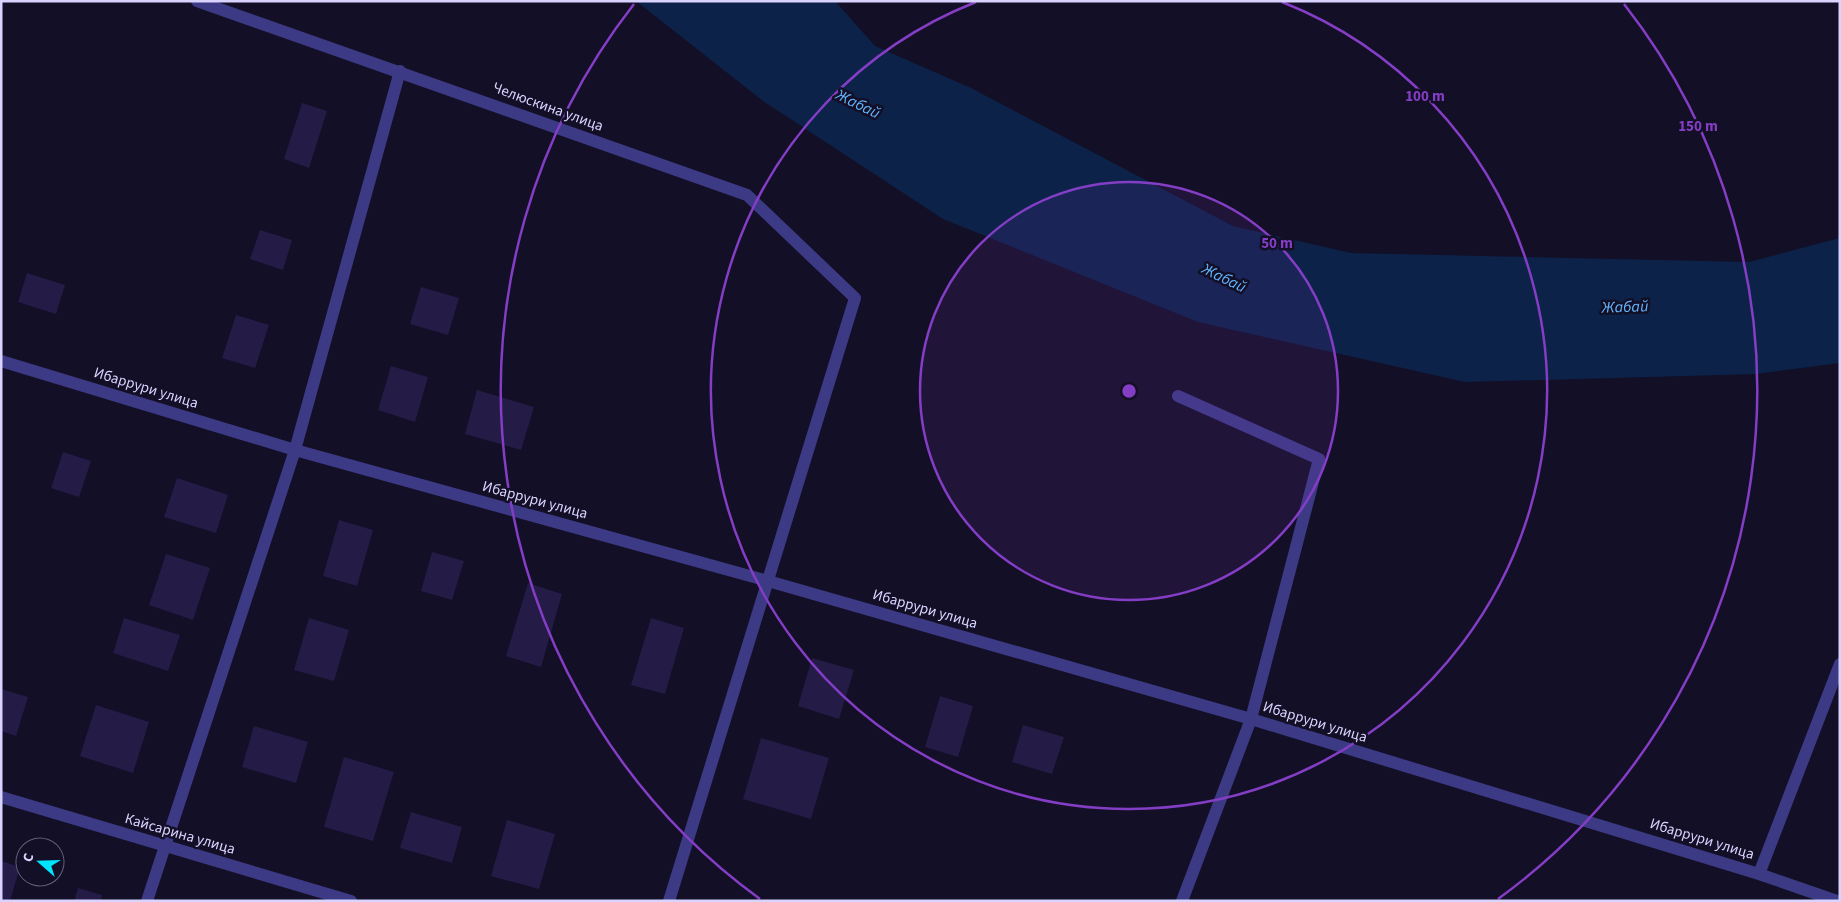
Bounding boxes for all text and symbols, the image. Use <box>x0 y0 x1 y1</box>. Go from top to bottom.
street label: Челюскина улица <box>490 77 606 137</box>
water label: Жабай <box>831 83 884 124</box>
text: 100 m <box>1405 86 1445 107</box>
text: 150 m <box>1678 116 1718 137</box>
text: 50 m <box>1261 233 1293 254</box>
water label: Жабай <box>1197 257 1250 298</box>
water label: Жабай <box>1600 295 1649 319</box>
street label: Ибаррури улица <box>91 362 201 414</box>
centre of rings <box>1120 382 1138 400</box>
street label: Ибаррури улица <box>480 476 590 524</box>
street label: Ибаррури улица <box>870 584 980 634</box>
street label: Ибаррури улица <box>1260 696 1370 748</box>
street label: Кайсарина улица <box>122 808 238 860</box>
street label: Ибаррури улица <box>1647 813 1757 865</box>
north arrow <box>15 837 65 887</box>
text: С <box>18 851 40 865</box>

